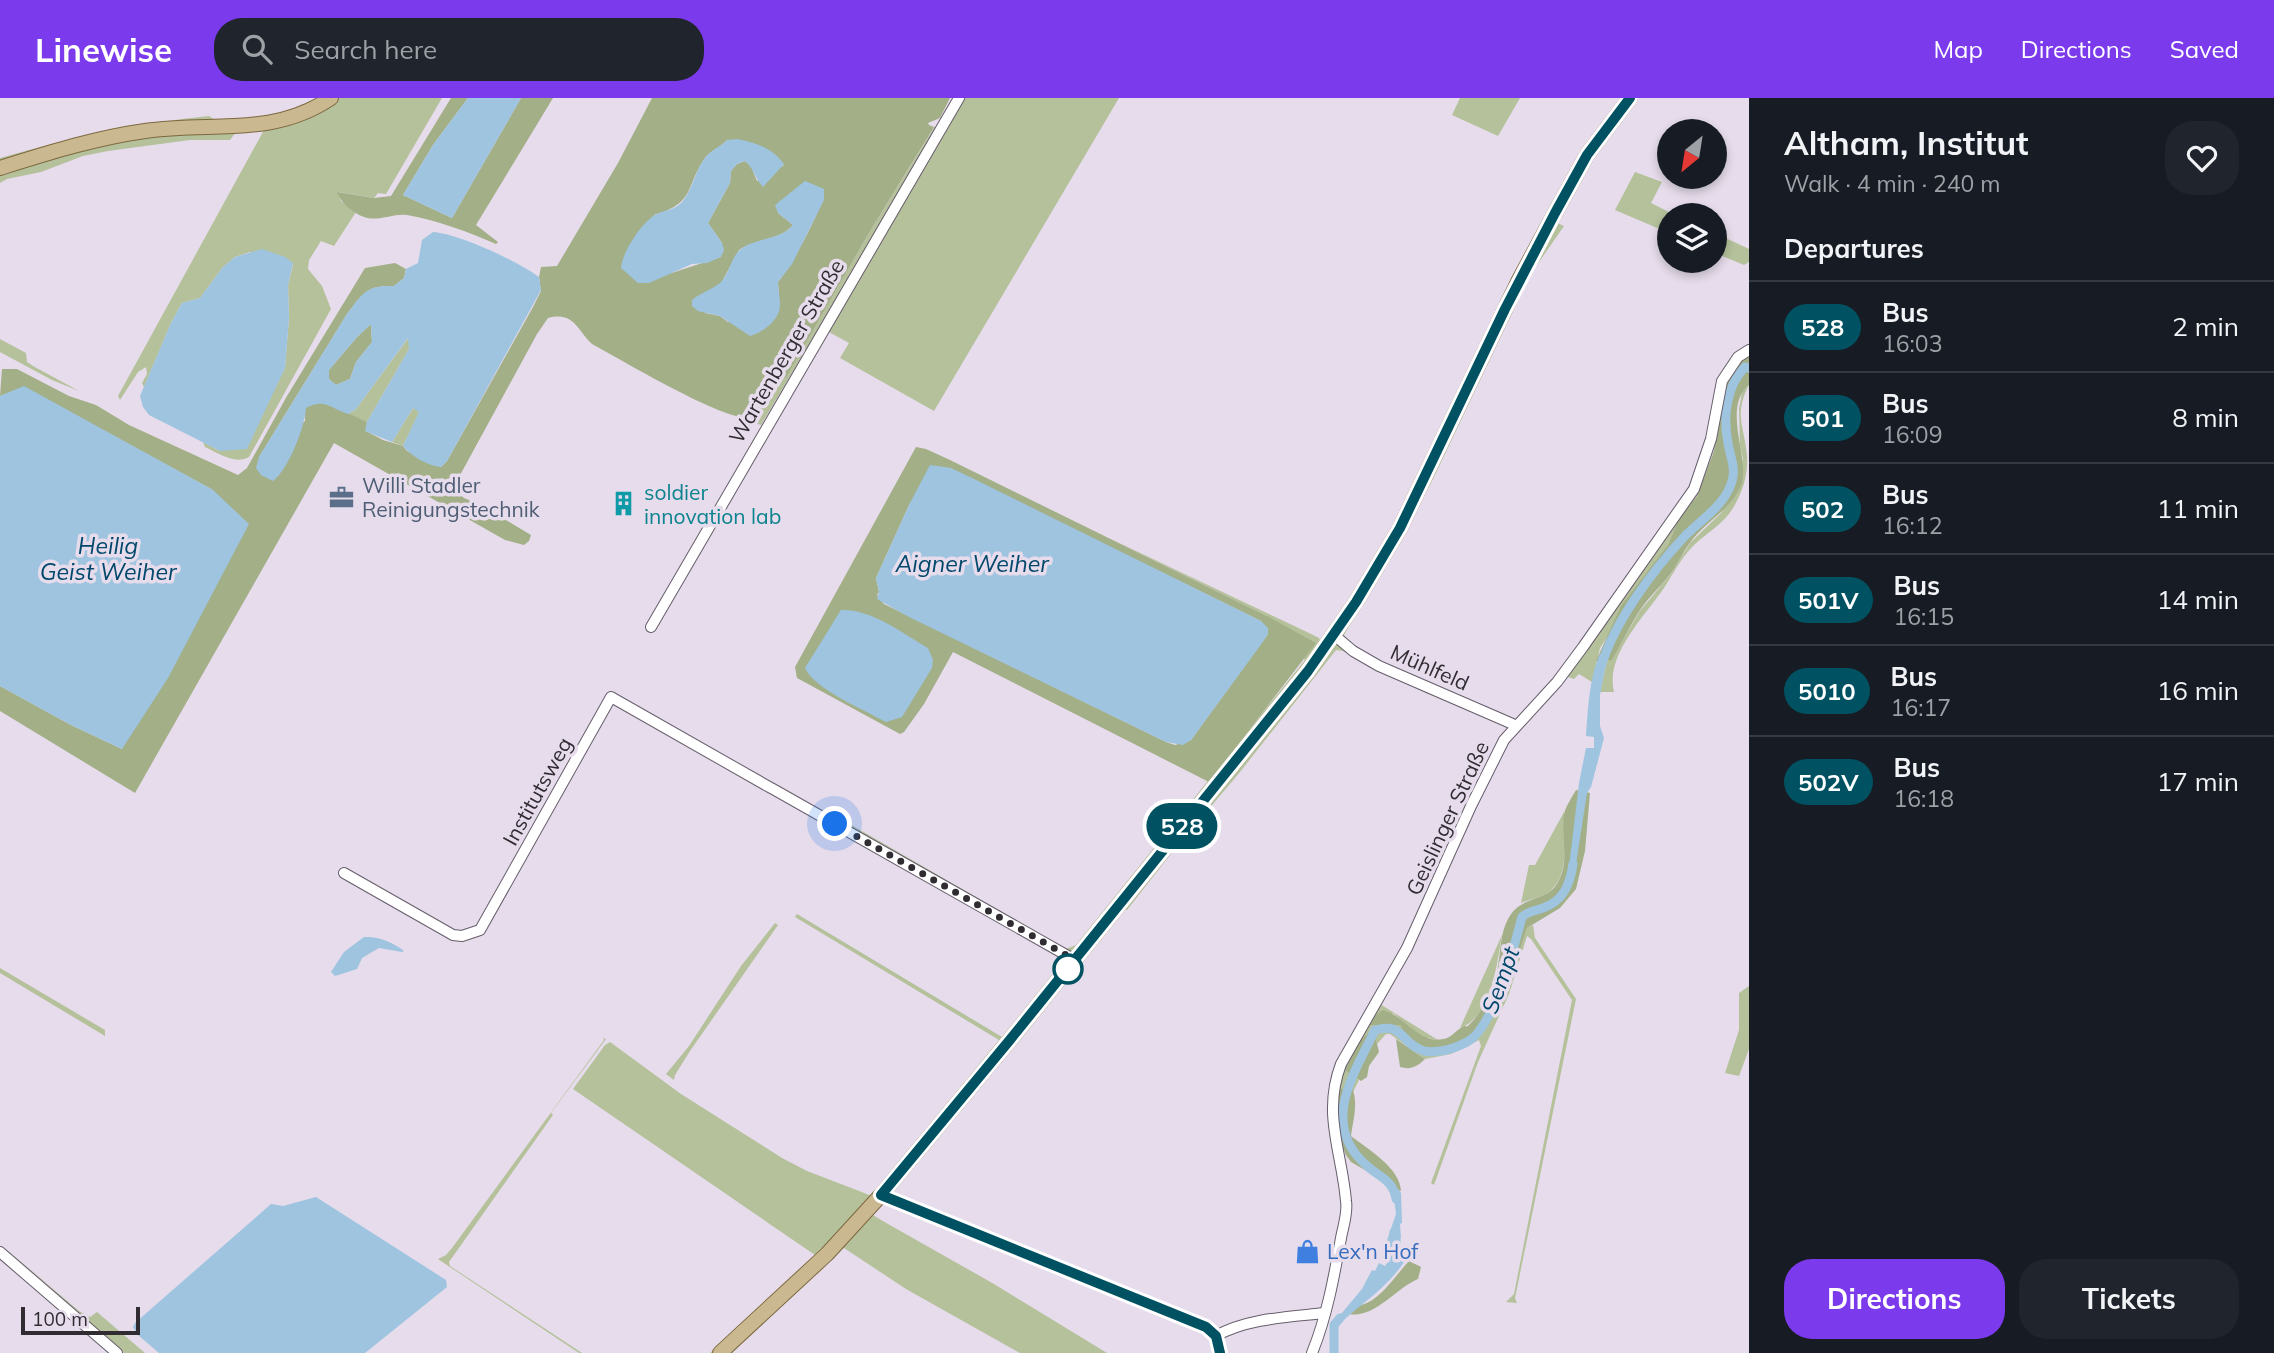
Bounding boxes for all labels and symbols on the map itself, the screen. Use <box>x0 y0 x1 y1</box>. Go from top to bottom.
north arrow <box>1657 119 1727 189</box>
street label: Wartenberger Straße <box>723 254 849 448</box>
place label: Willi Stadler Reinigungstechnik <box>362 472 540 522</box>
place label: soldier innovation lab <box>644 479 781 529</box>
office icon: Willi Stadler Reinigungstechnik <box>328 483 356 511</box>
building icon: soldier innovation lab <box>610 490 638 518</box>
water label: Heilig Geist Weiher <box>40 531 178 586</box>
water label: Aigner Weiher <box>894 549 1050 578</box>
street label: Mühlfeld <box>1387 638 1473 696</box>
street label: Institutsweg <box>497 732 577 850</box>
street label: Geislinger Straße <box>1400 737 1494 899</box>
line badge: 528 <box>1142 803 1222 849</box>
your location <box>817 806 852 841</box>
water label: Sempt <box>1475 942 1526 1017</box>
unlabelled marker <box>1053 954 1083 984</box>
shop icon: Lex'n Hof <box>1293 1237 1321 1265</box>
place label: Lex'n Hof <box>1327 1238 1419 1264</box>
scale bar <box>21 1304 140 1336</box>

